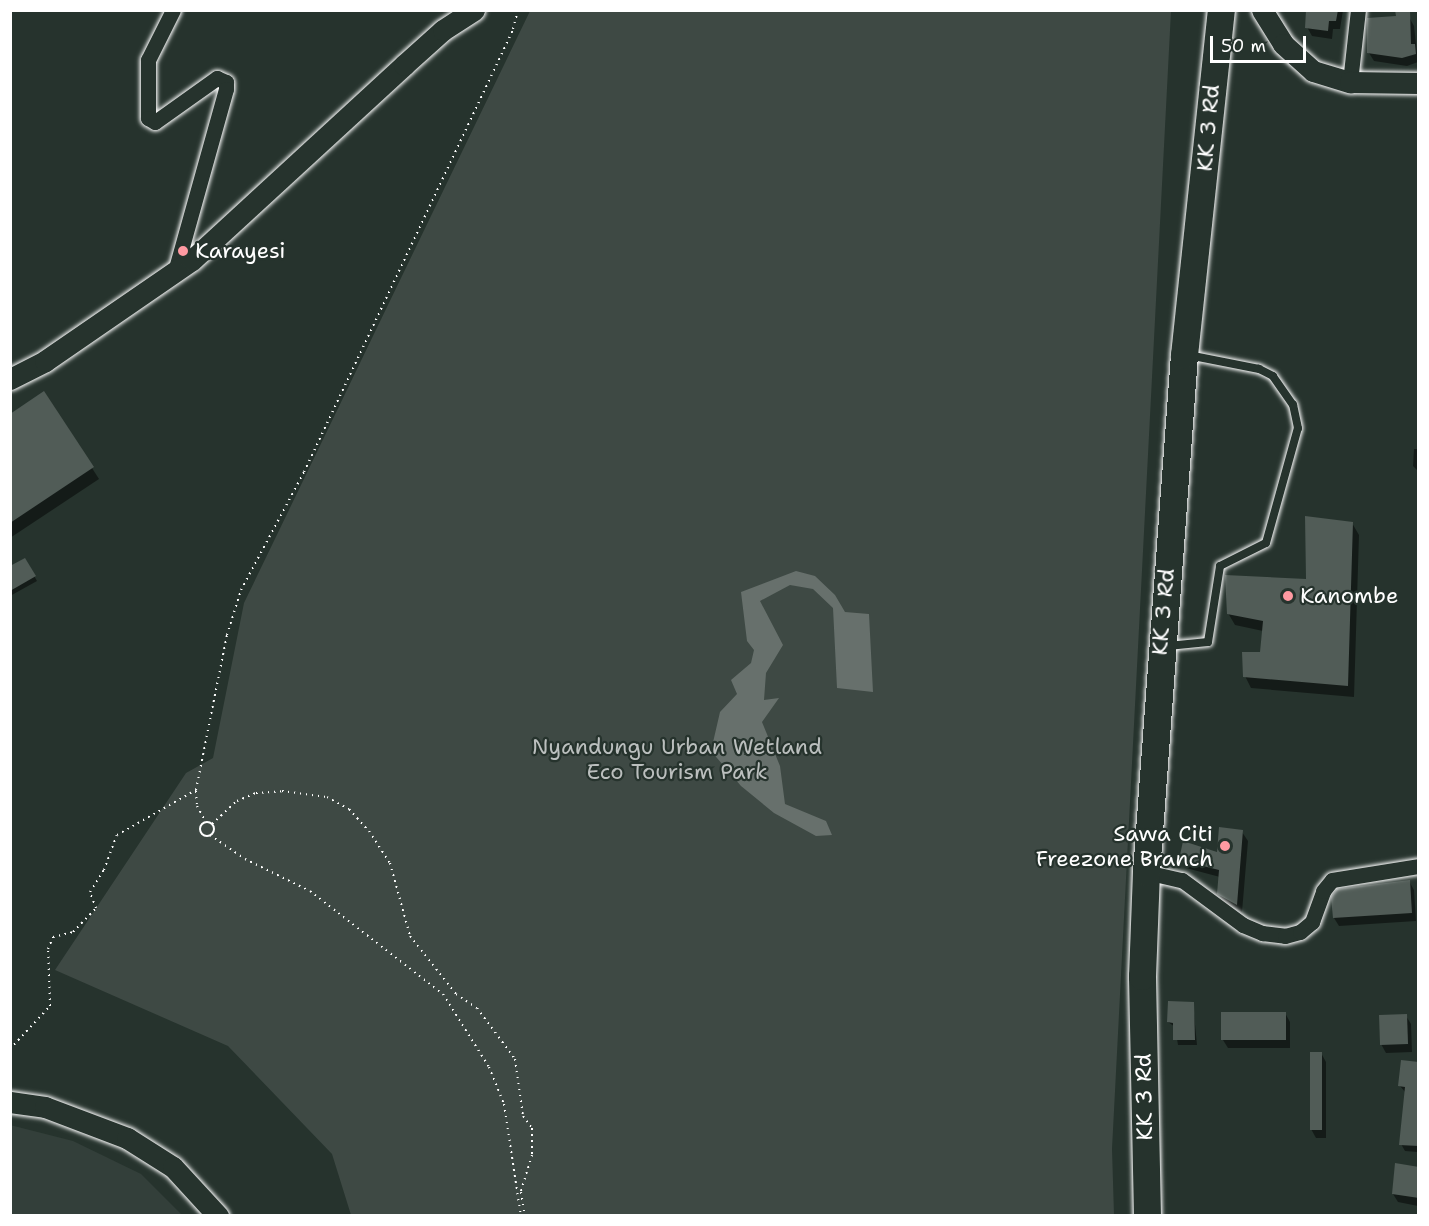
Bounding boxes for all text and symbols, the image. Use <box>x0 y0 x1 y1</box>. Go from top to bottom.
scale bar <box>1213 24 1309 62</box>
text: 50 m <box>1221 34 1266 58</box>
street label: KK 3 Rd <box>1191 83 1225 173</box>
place label: Karayesi <box>195 238 286 264</box>
marker: Karayesi <box>176 244 190 258</box>
street label: KK 3 Rd <box>1146 567 1180 657</box>
place label: Kanombe <box>1300 583 1398 609</box>
marker: Kanombe <box>1281 589 1295 603</box>
park label: Nyandungu Urban Wetland Eco Tourism Park <box>532 733 822 784</box>
place label: Sawa Citi Freezone Branch <box>1036 820 1213 872</box>
marker: Sawa Citi Freezone Branch <box>1218 839 1232 853</box>
street label: KK 3 Rd <box>1130 1053 1158 1141</box>

